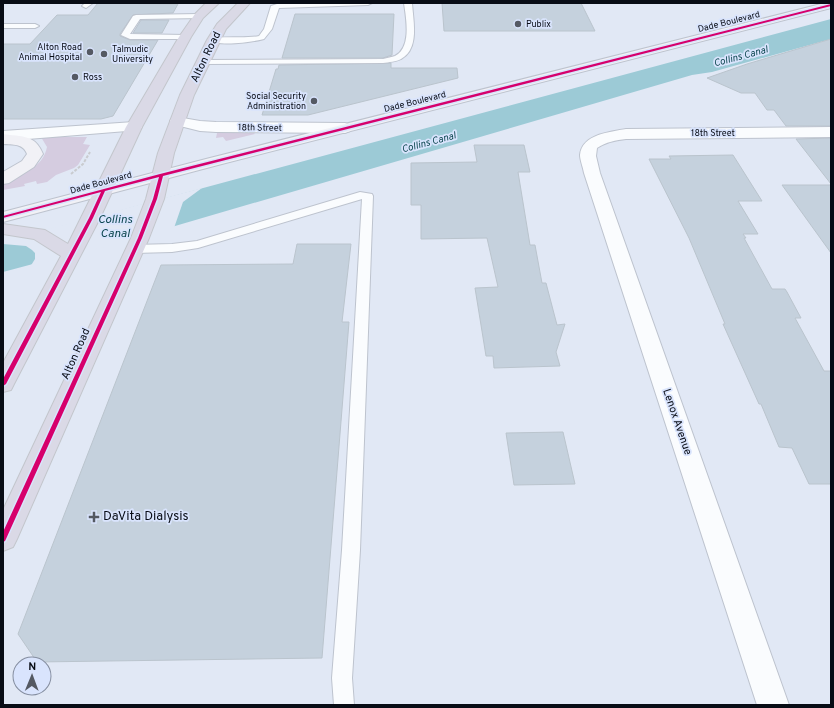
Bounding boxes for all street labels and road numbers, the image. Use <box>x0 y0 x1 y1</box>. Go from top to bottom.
street label: Dade Boulevard <box>697 9 761 35</box>
street label: Alton Road <box>188 29 224 85</box>
street label: Dade Boulevard <box>383 89 447 115</box>
street label: 18th Street <box>238 122 282 134</box>
street label: 18th Street <box>691 128 735 139</box>
street label: Dade Boulevard <box>69 169 133 197</box>
street label: Alton Road <box>58 326 94 382</box>
street label: Lenox Avenue <box>659 387 695 457</box>

